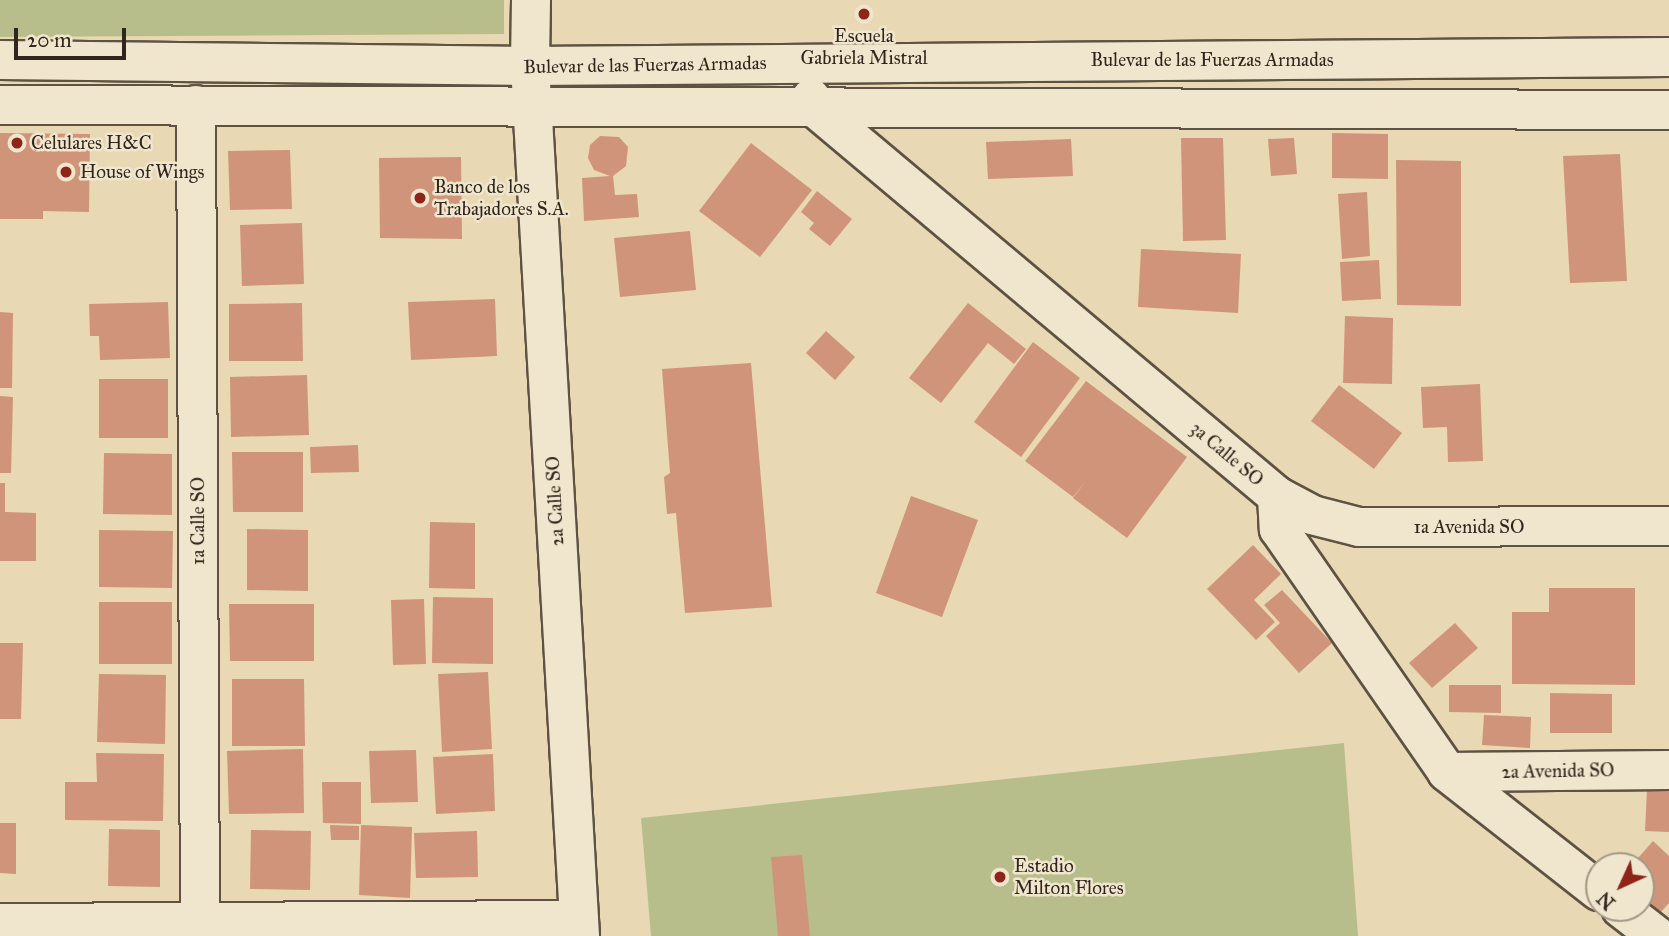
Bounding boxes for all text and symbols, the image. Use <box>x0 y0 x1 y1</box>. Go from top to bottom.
marker: Escuela Gabriela Mistral <box>856 6 872 22</box>
scale bar <box>18 14 130 58</box>
place label: Escuela Gabriela Mistral <box>800 25 928 69</box>
text: 20 m <box>27 27 72 53</box>
street label: Bulevar de las Fuerzas Armadas <box>1090 49 1334 71</box>
street label: Bulevar de las Fuerzas Armadas <box>523 51 767 79</box>
place label: Celulares H&C <box>31 132 152 154</box>
marker: Celulares H&C <box>9 135 25 151</box>
place label: House of Wings <box>80 161 204 183</box>
marker: House of Wings <box>58 164 74 180</box>
place label: Banco de los Trabajadores S.A. <box>434 176 569 220</box>
marker: Banco de los Trabajadores S.A. <box>412 190 428 206</box>
street label: 3a Calle SO <box>1186 417 1268 491</box>
street label: 2a Calle SO <box>541 455 569 547</box>
street label: 1a Calle SO <box>187 477 209 565</box>
street label: 1a Avenida SO <box>1414 516 1524 538</box>
street label: 2a Avenida SO <box>1501 759 1615 783</box>
north arrow <box>1585 852 1655 922</box>
place label: Estadio Milton Flores <box>1014 855 1124 899</box>
marker: Estadio Milton Flores <box>992 869 1008 885</box>
text: N <box>1592 887 1620 915</box>

